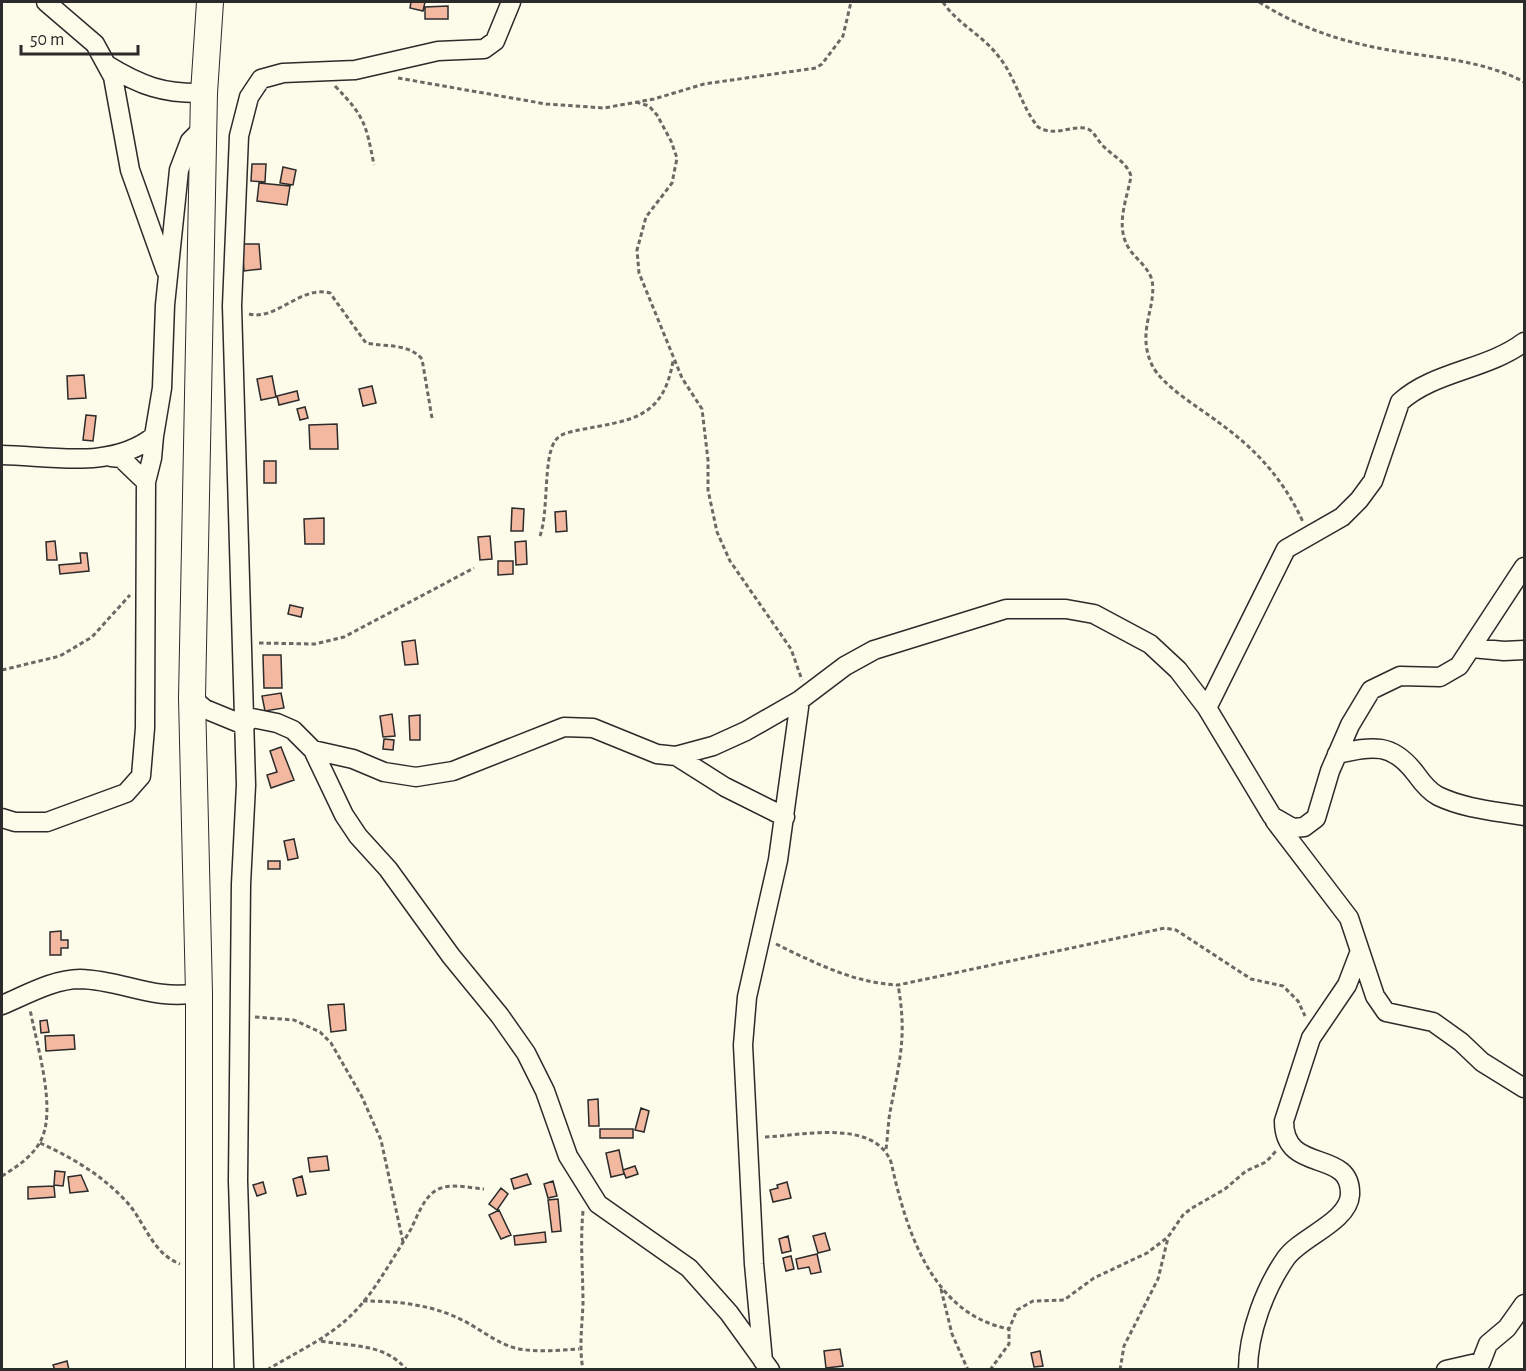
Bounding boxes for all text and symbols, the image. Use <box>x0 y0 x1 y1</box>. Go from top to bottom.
scale bar <box>21 18 138 56</box>
text: 50 m <box>30 31 64 49</box>

